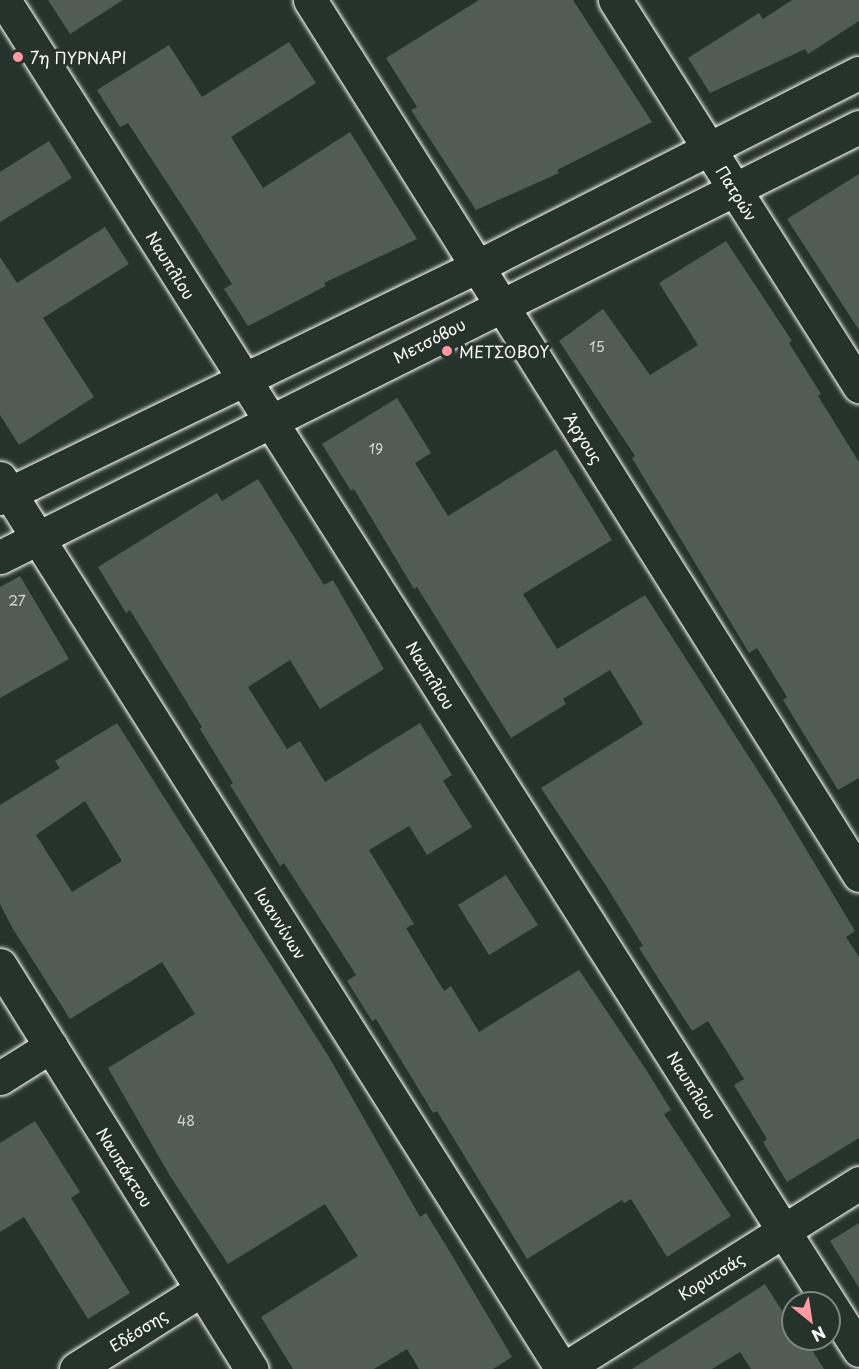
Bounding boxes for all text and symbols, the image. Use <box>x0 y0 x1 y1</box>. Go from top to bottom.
place label: 7η ΠΥΡΝΑΡΙ <box>30 47 126 67</box>
marker: 7η ΠΥΡΝΑΡΙ <box>11 50 25 64</box>
street label: Πατρών <box>713 162 761 224</box>
street label: Ναυπλίου <box>143 228 199 302</box>
street label: Μετσόβου <box>390 314 468 366</box>
house number: 15 <box>589 339 605 355</box>
place label: ΜΕΤΣΟΒΟΥ <box>459 341 549 361</box>
marker: ΜΕΤΣΟΒΟΥ <box>440 344 454 358</box>
street label: Άργους <box>561 409 607 467</box>
house number: 19 <box>369 441 383 457</box>
house number: 27 <box>8 593 26 609</box>
street label: Ναυπλίου <box>403 638 459 712</box>
street label: Ιωαννίνων <box>251 883 311 963</box>
street label: Ναυπλίου <box>664 1048 720 1122</box>
house number: 48 <box>177 1113 195 1129</box>
street label: Ναυπάκτου <box>93 1124 157 1210</box>
street label: Κορυτσάς <box>675 1248 747 1304</box>
north arrow <box>781 1291 841 1351</box>
street label: Εδέσσης <box>106 1305 170 1355</box>
text: N <box>808 1321 830 1348</box>

